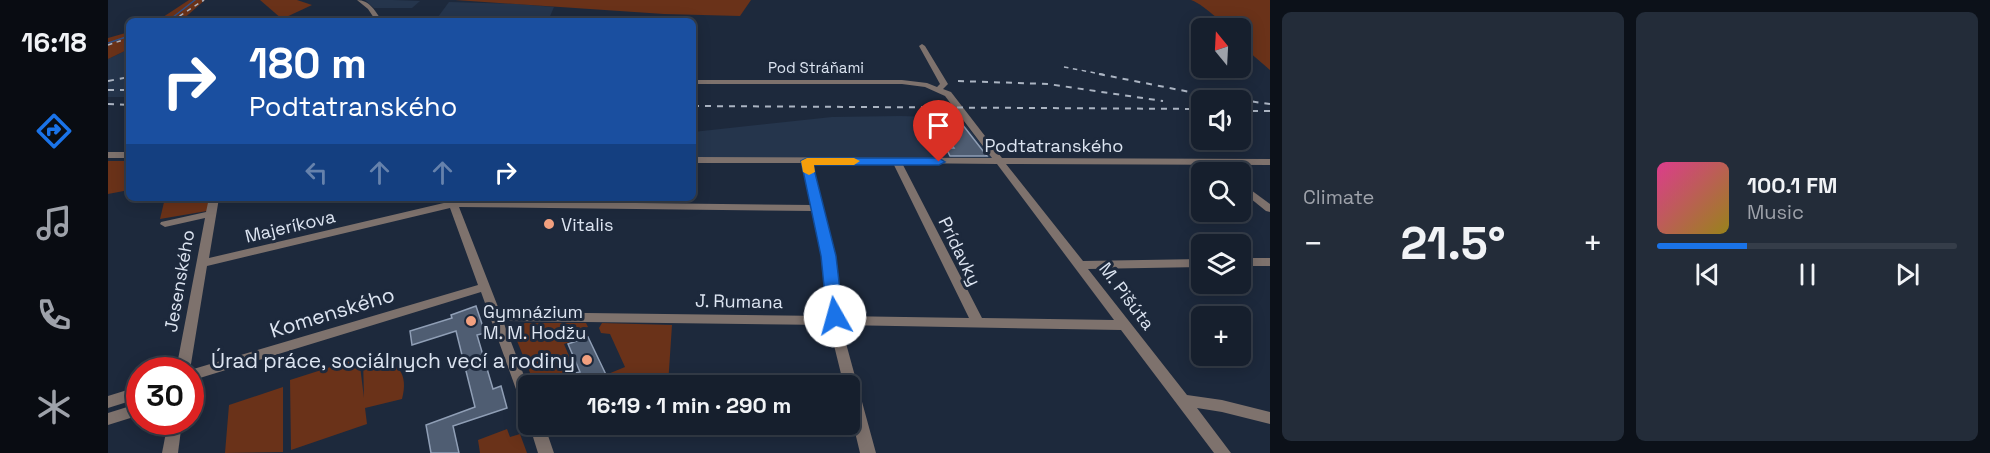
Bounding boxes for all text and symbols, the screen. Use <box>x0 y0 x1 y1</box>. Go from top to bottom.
north arrow <box>1191 18 1251 78</box>
map controls <box>1191 18 1251 366</box>
text: 16:18 <box>21 25 87 60</box>
text: 180 m <box>249 37 367 90</box>
icon: right <box>150 42 228 120</box>
street label: Pod Stráňami <box>768 58 864 77</box>
text: Podtatranského <box>249 89 457 124</box>
button: sound <box>1191 90 1251 150</box>
pin <box>913 100 964 162</box>
icon: arrive <box>922 109 955 142</box>
icon: directions <box>33 110 75 152</box>
street label: Podtatranského <box>985 134 1123 157</box>
icon: left <box>300 156 333 189</box>
icon: ahead <box>363 156 396 189</box>
icon: ahead <box>426 156 459 189</box>
icon: right <box>489 156 522 189</box>
button: search <box>1191 162 1251 222</box>
text: 100.1 FM <box>1747 171 1837 199</box>
text: Climate <box>1303 184 1374 210</box>
text: Music <box>1747 199 1804 225</box>
icon: music <box>33 202 75 244</box>
street label: Majeríkova <box>243 204 337 248</box>
place label: Vitalis <box>561 213 613 236</box>
street label: Prídavky <box>933 213 987 289</box>
text: 21.5° <box>1400 215 1506 272</box>
marker: Vitalis <box>542 217 556 231</box>
text: − <box>1303 223 1323 265</box>
text: + <box>1583 223 1603 265</box>
street label: Jesenského <box>159 228 199 334</box>
button: layers <box>1191 234 1251 294</box>
street label: M. Pišúta <box>1094 258 1160 334</box>
icon: previous <box>1691 258 1724 291</box>
icon: pause <box>1791 258 1824 291</box>
icon: next <box>1891 258 1924 291</box>
street label: Komenského <box>266 280 398 344</box>
position arrow <box>803 284 867 348</box>
street label: J. Rumana <box>695 289 783 313</box>
icon: phone <box>33 294 75 336</box>
place label: Gymnázium M. M. Hodžu <box>483 300 586 344</box>
button: + <box>1191 306 1251 366</box>
marker: Gymnázium M. M. Hodžu <box>464 314 478 328</box>
place label: Úrad práce, sociálnych vecí a rodiny <box>211 347 575 374</box>
marker: Úrad práce, sociálnych vecí a rodiny <box>580 353 594 367</box>
speed limit sign: 30 <box>126 357 204 435</box>
icon: climate <box>33 386 75 428</box>
text: 16:19 · 1 min · 290 m <box>587 391 791 419</box>

